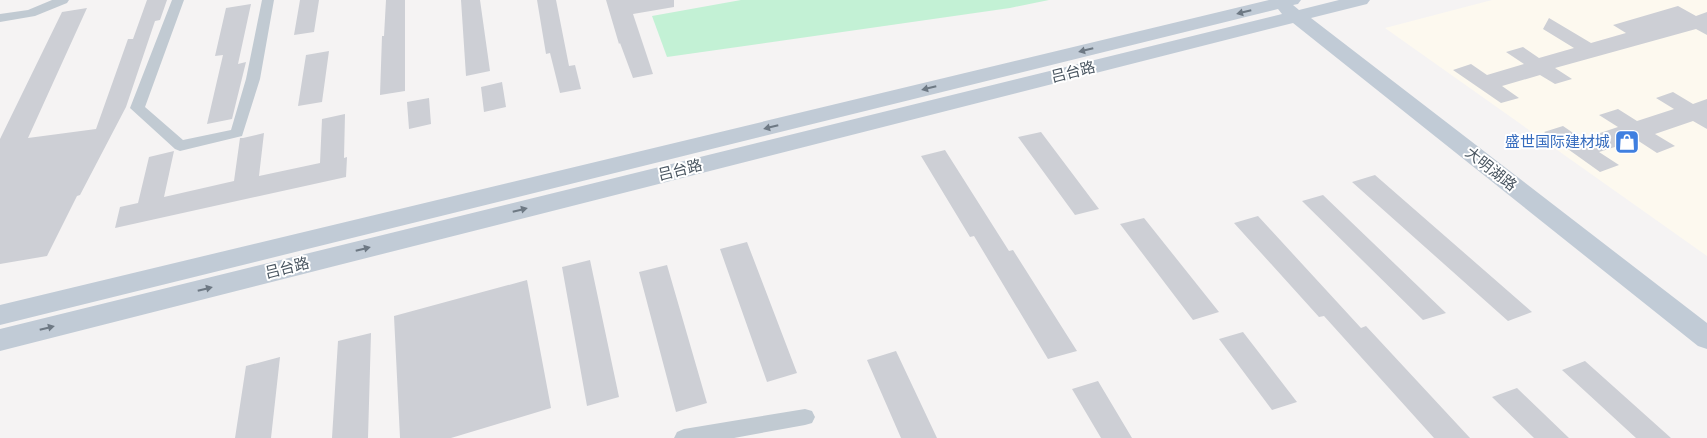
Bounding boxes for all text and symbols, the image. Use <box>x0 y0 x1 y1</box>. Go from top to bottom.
one-way arrow <box>1237 8 1252 16</box>
one-way arrow <box>1079 46 1094 54</box>
street label: 吕台路 <box>1049 58 1097 86</box>
one-way arrow <box>921 85 936 93</box>
one-way arrow <box>763 123 778 131</box>
shop icon: 盛世国际建材城 <box>1614 129 1640 155</box>
place label: 盛世国际建材城 <box>1505 133 1610 151</box>
street label: 大明湖路 <box>1462 143 1520 195</box>
street label: 吕台路 <box>656 156 704 184</box>
one-way arrow <box>513 206 528 214</box>
one-way arrow <box>355 245 370 253</box>
street label: 吕台路 <box>263 254 311 282</box>
one-way arrow <box>197 284 212 292</box>
one-way arrow <box>40 324 55 332</box>

